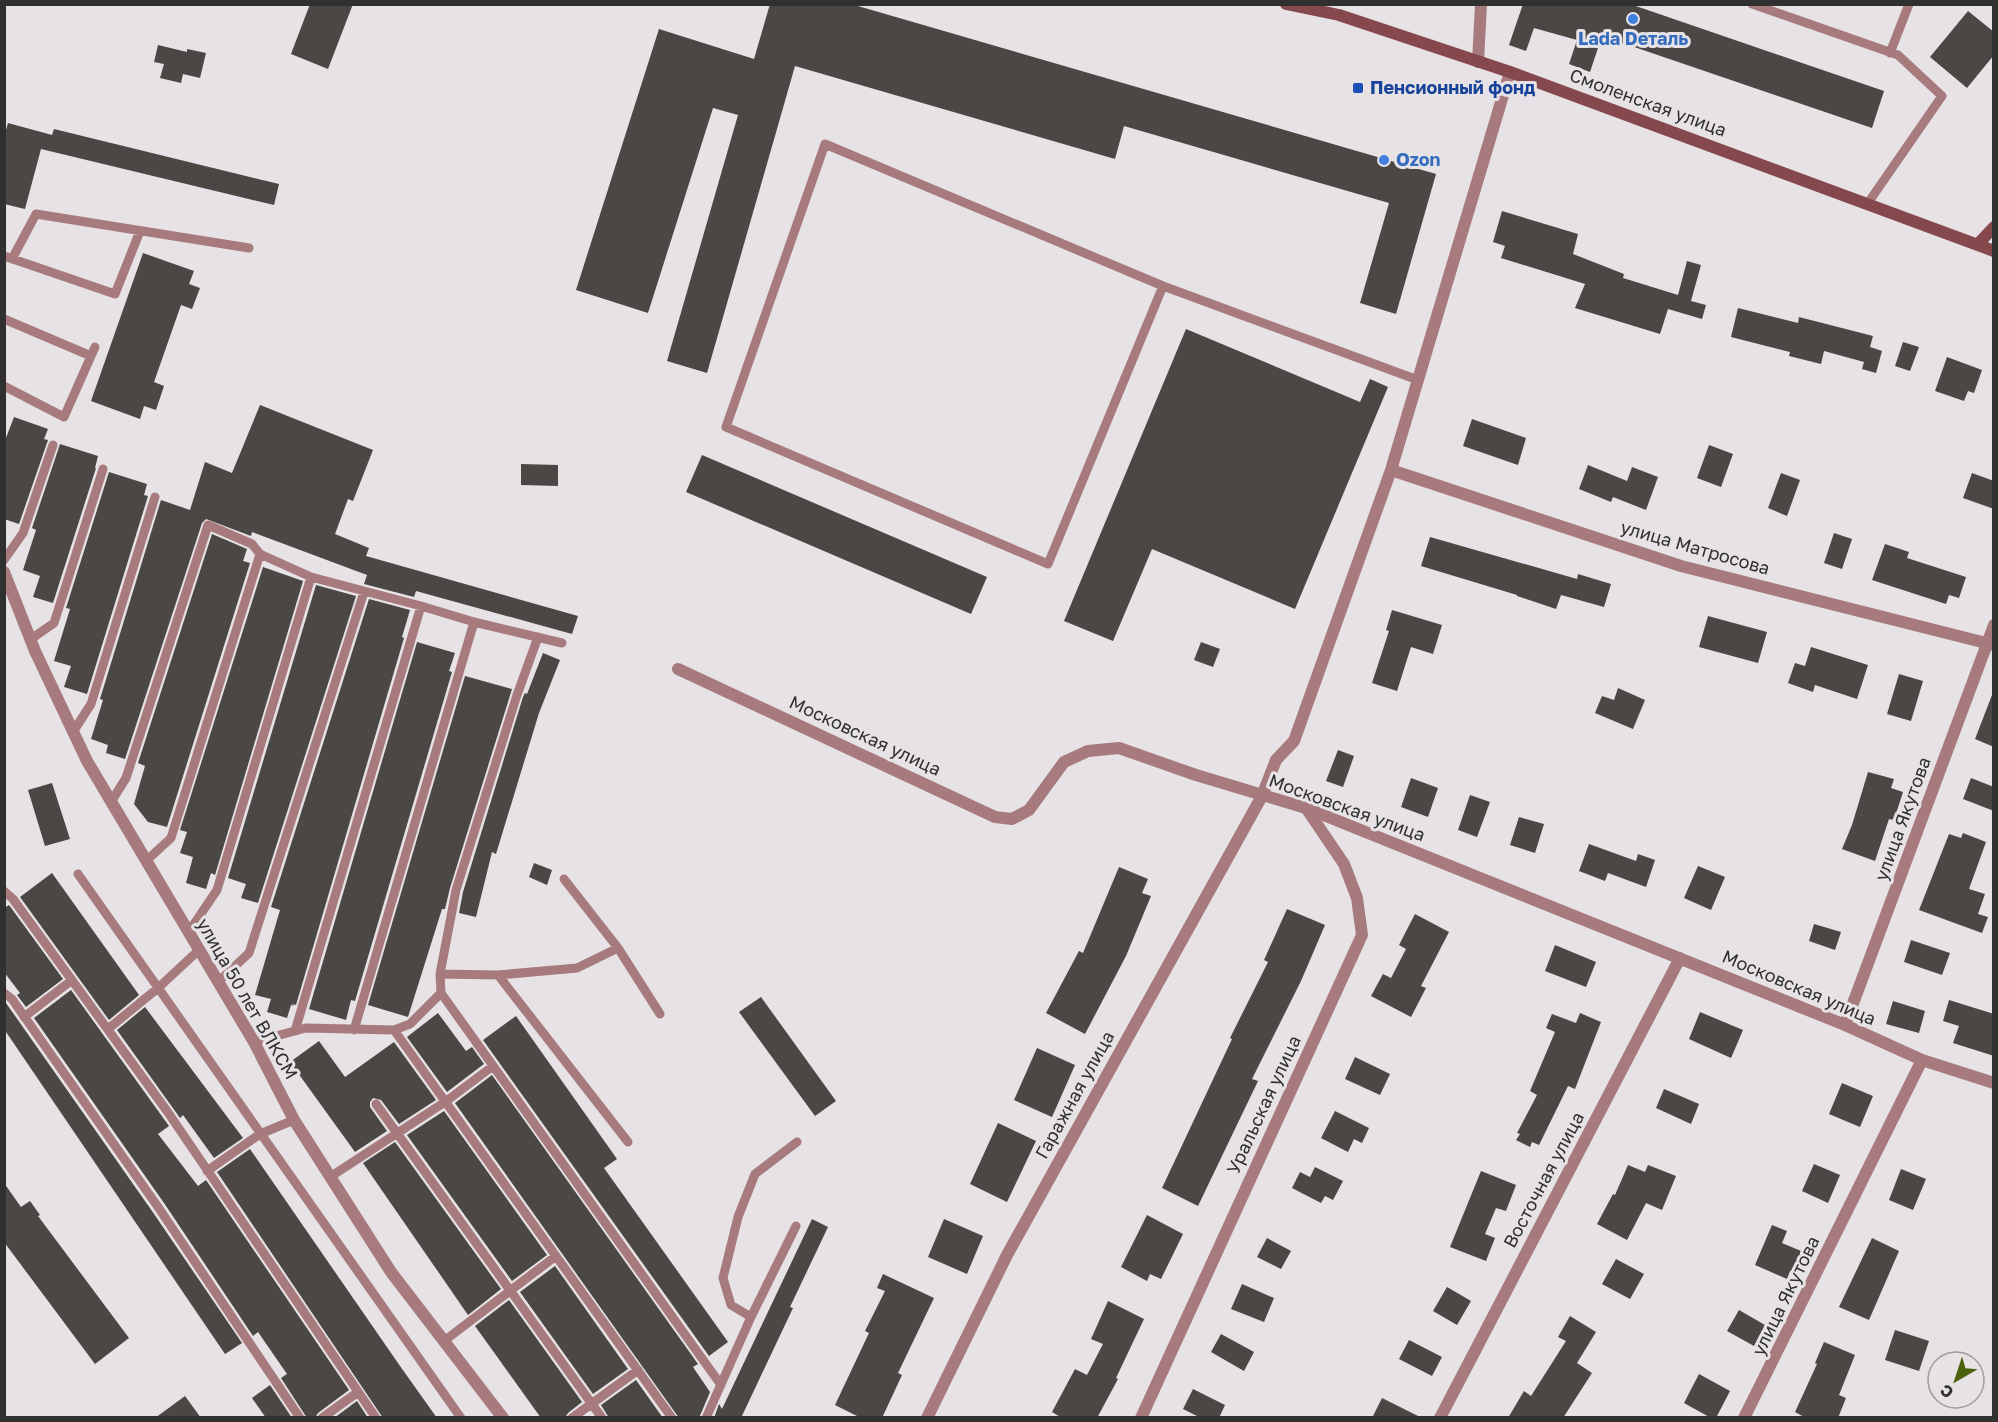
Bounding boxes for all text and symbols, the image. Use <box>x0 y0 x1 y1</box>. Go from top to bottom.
marker: Lada Dеталь <box>1626 12 1640 26</box>
place label: Lada Dеталь <box>1578 27 1688 49</box>
street label: Смоленская улица <box>1567 63 1730 141</box>
place label: Пенсионный фонд <box>1370 76 1535 98</box>
marker: Пенсионный фонд <box>1351 81 1365 95</box>
place label: Ozon <box>1396 148 1441 170</box>
marker: Ozon <box>1377 153 1391 167</box>
street label: улица Матросова <box>1618 515 1772 579</box>
street label: Московская улица <box>786 690 945 780</box>
street label: улица Якутова <box>1869 754 1935 884</box>
street label: Московская улица <box>1266 769 1428 846</box>
street label: улица 50 лет ВЛКСМ <box>193 914 303 1083</box>
street label: Московская улица <box>1719 945 1879 1029</box>
street label: Гаражная улица <box>1030 1027 1118 1162</box>
street label: Уральская улица <box>1221 1032 1305 1177</box>
street label: Восточная улица <box>1498 1108 1588 1251</box>
street label: улица Якутова <box>1747 1232 1824 1359</box>
north arrow <box>1926 1350 1986 1410</box>
text: С <box>1936 1380 1957 1403</box>

